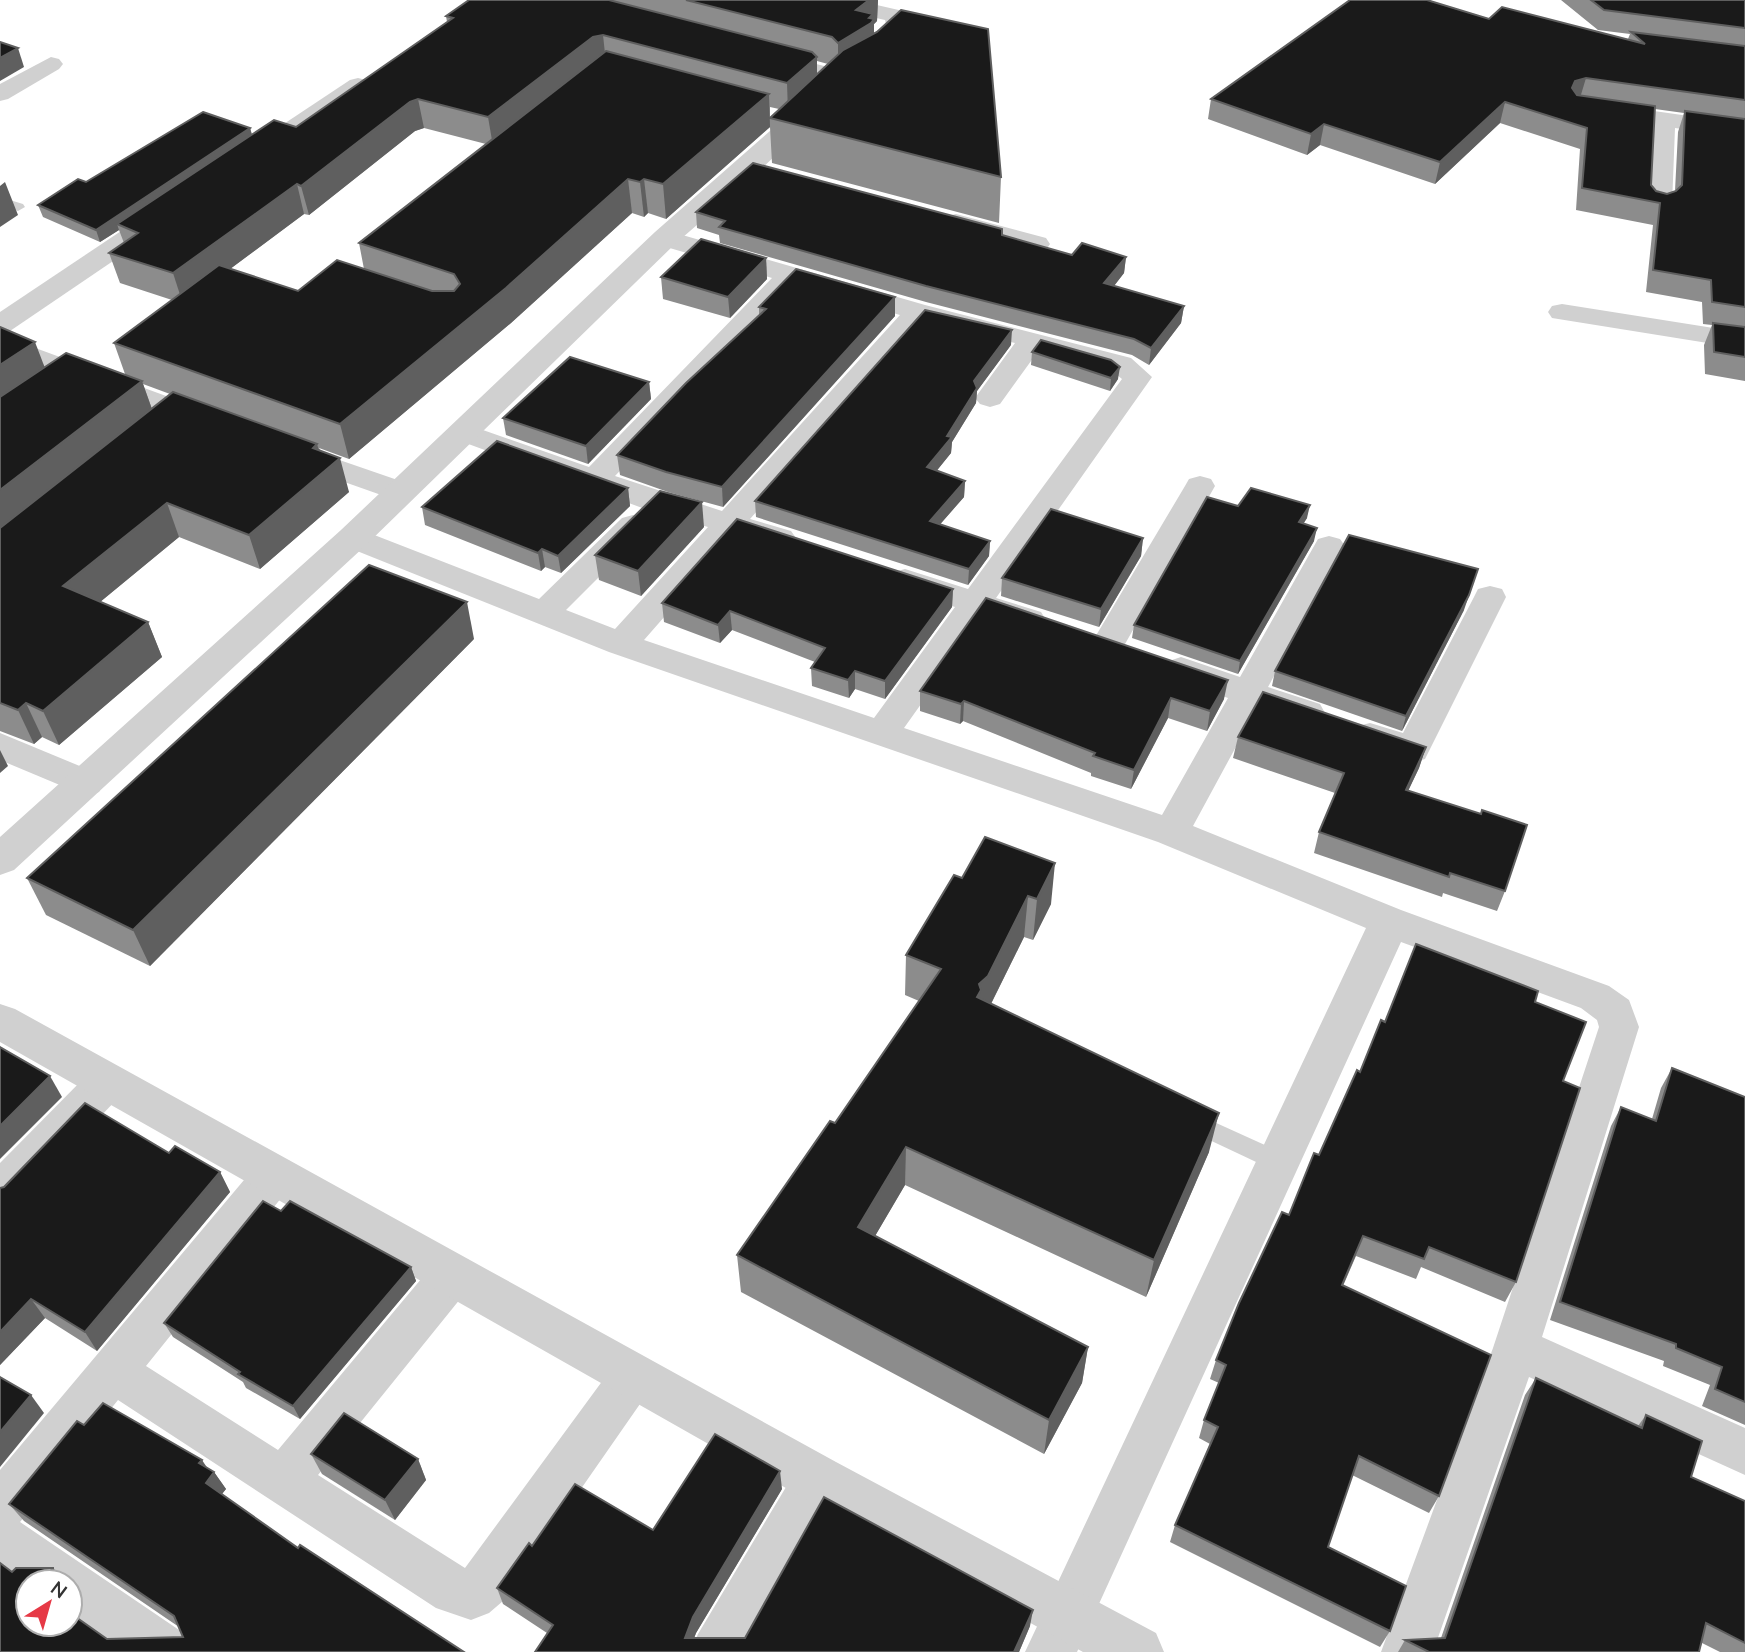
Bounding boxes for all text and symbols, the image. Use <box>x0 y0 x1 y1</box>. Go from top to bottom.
north arrow <box>14 1568 84 1638</box>
text: N <box>45 1576 72 1605</box>

